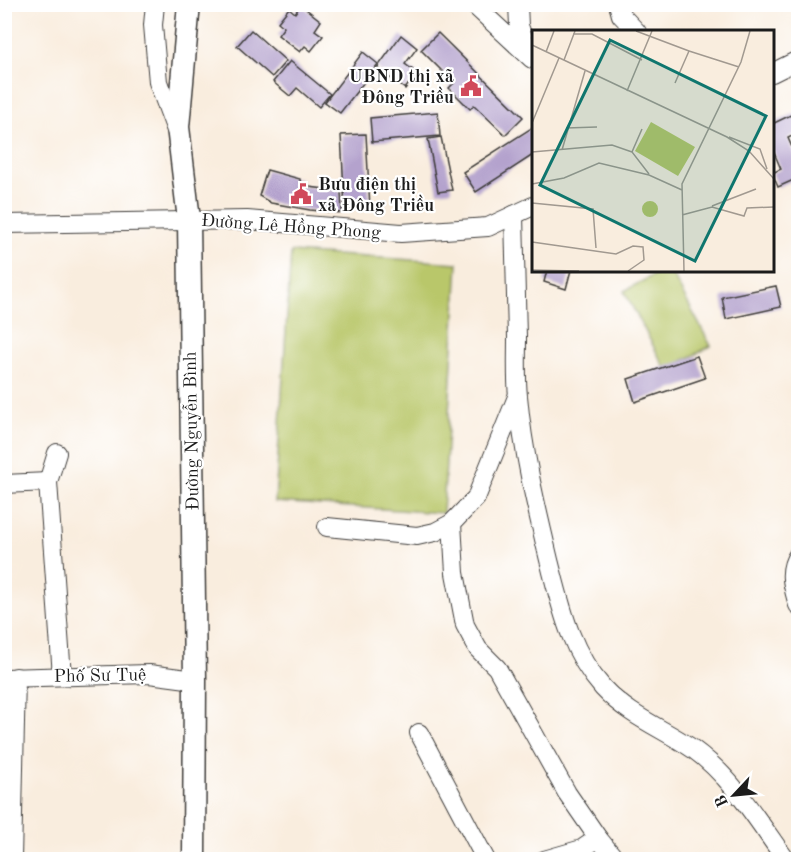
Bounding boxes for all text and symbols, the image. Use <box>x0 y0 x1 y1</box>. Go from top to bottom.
inset map <box>532 30 773 272</box>
place label: UBND thị xã Đông Triều <box>348 68 454 107</box>
public building icon: UBND thị xã Đông Triều <box>459 74 483 98</box>
place label: Bưu điện thị xã Đông Triều <box>318 176 434 215</box>
public building icon: Bưu điện thị xã Đông Triều <box>289 182 313 206</box>
street label: Đường Lê Hồng Phong <box>200 209 382 242</box>
street label: Đường Nguyễn Bình <box>180 351 202 511</box>
street label: Phố Sư Tuệ <box>54 665 146 686</box>
north arrow <box>704 765 764 825</box>
text: B <box>713 792 732 809</box>

